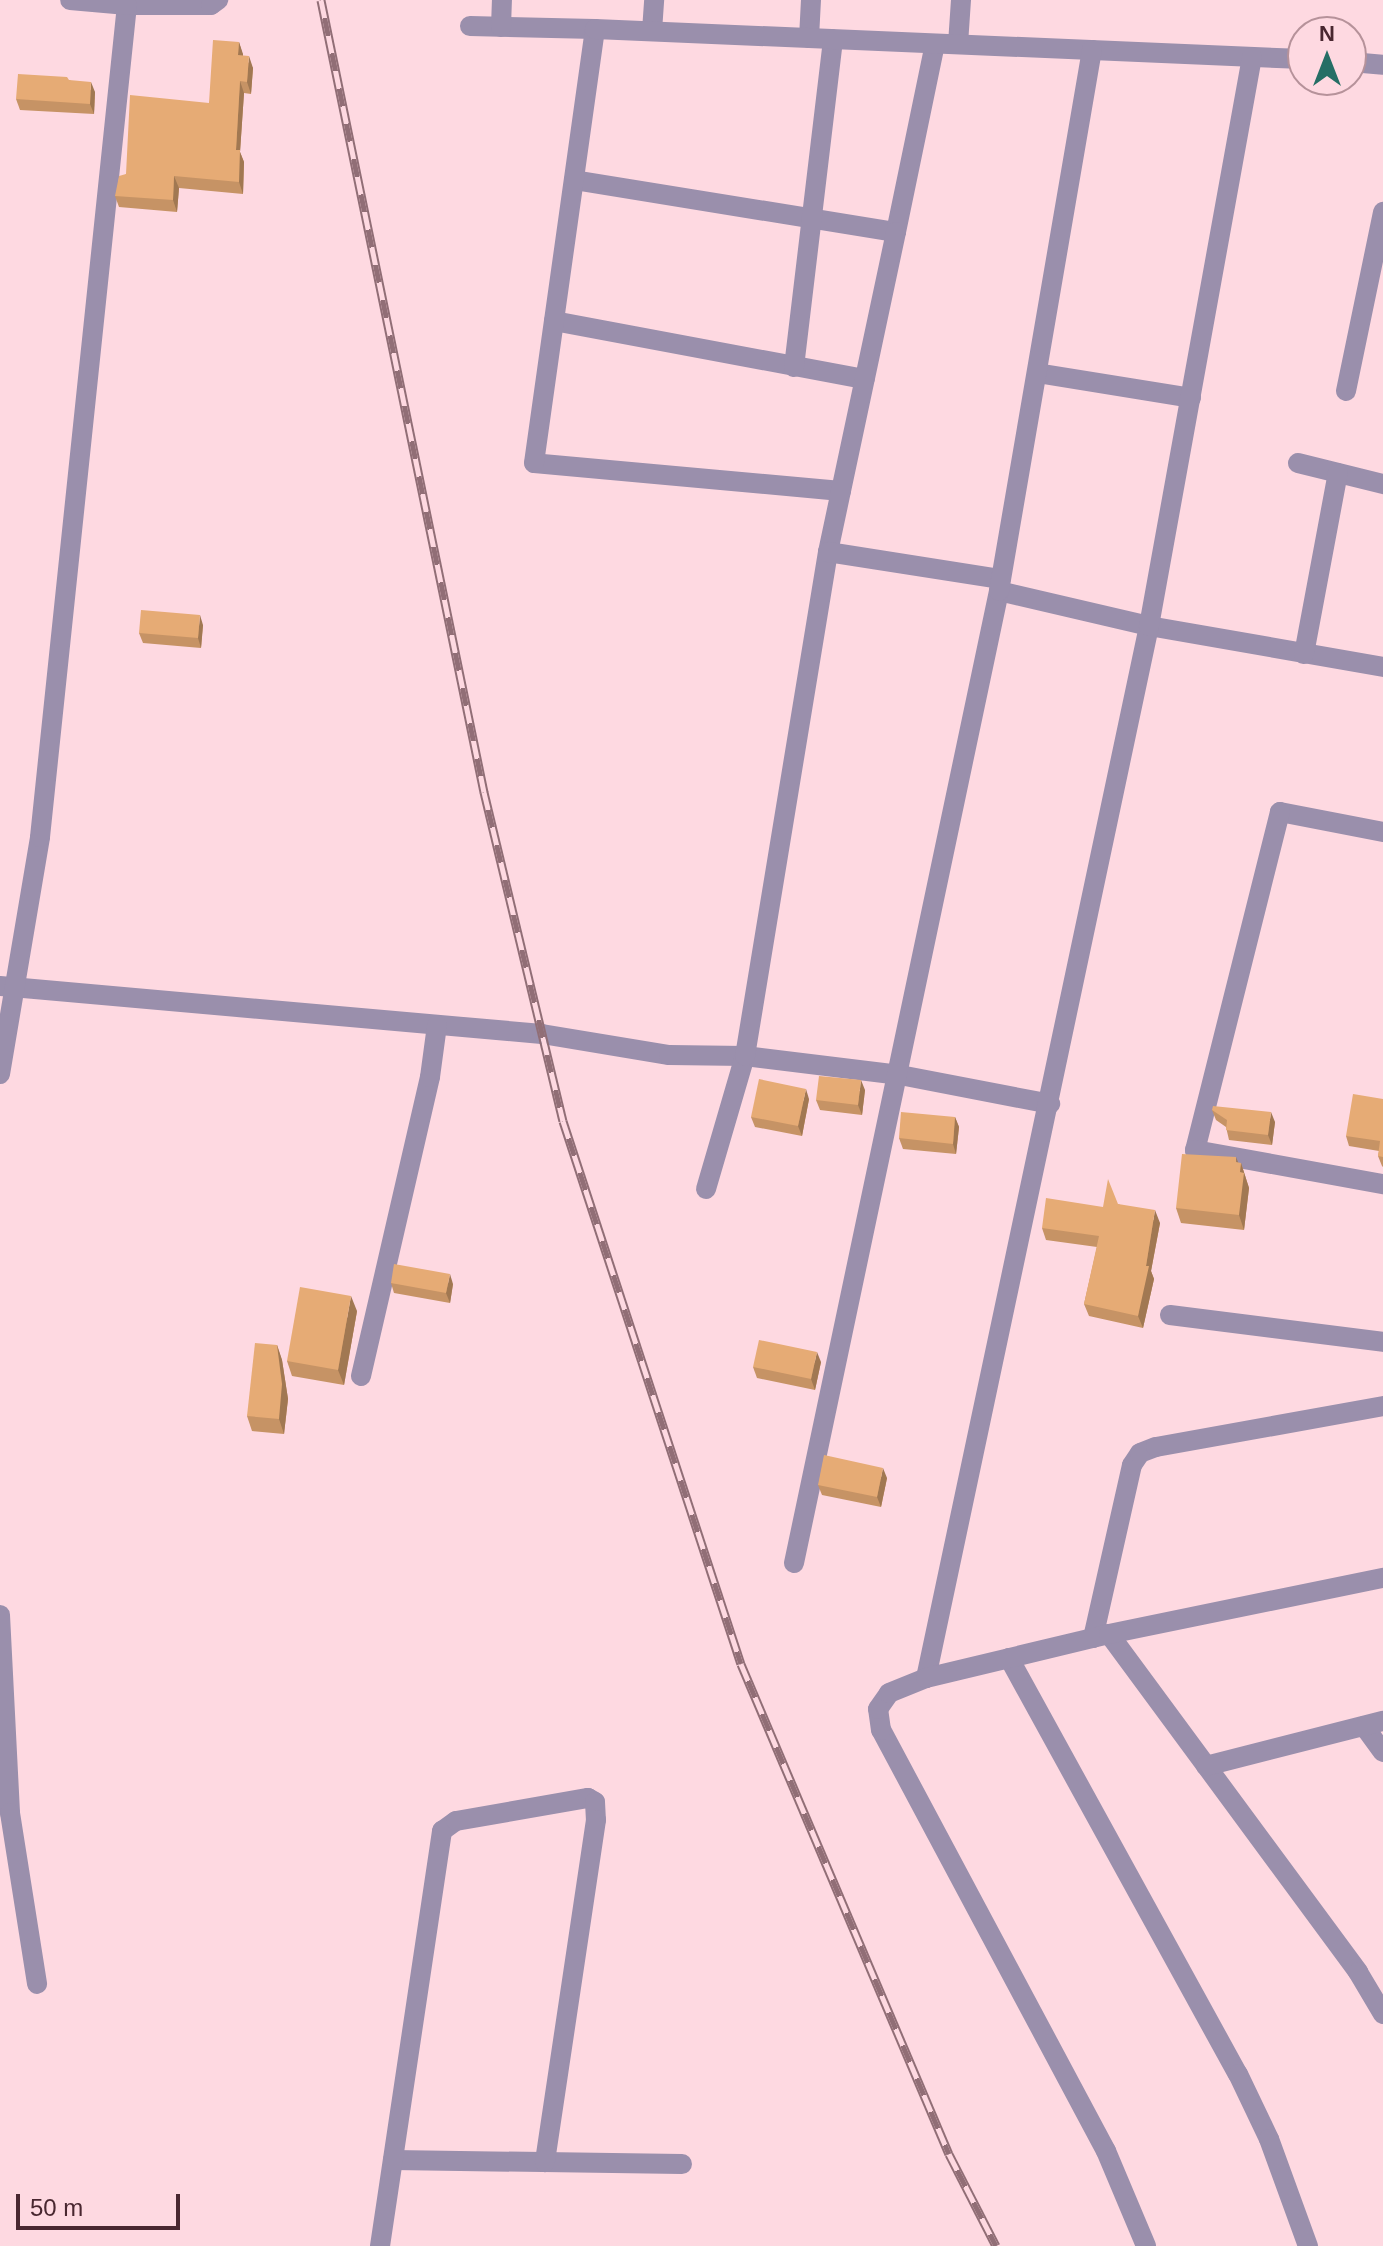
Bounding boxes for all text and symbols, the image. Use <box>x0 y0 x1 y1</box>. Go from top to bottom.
north arrow <box>1287 16 1367 96</box>
text: N <box>1319 21 1335 46</box>
scale bar <box>20 2178 184 2228</box>
text: 50 m <box>30 2194 83 2221</box>

